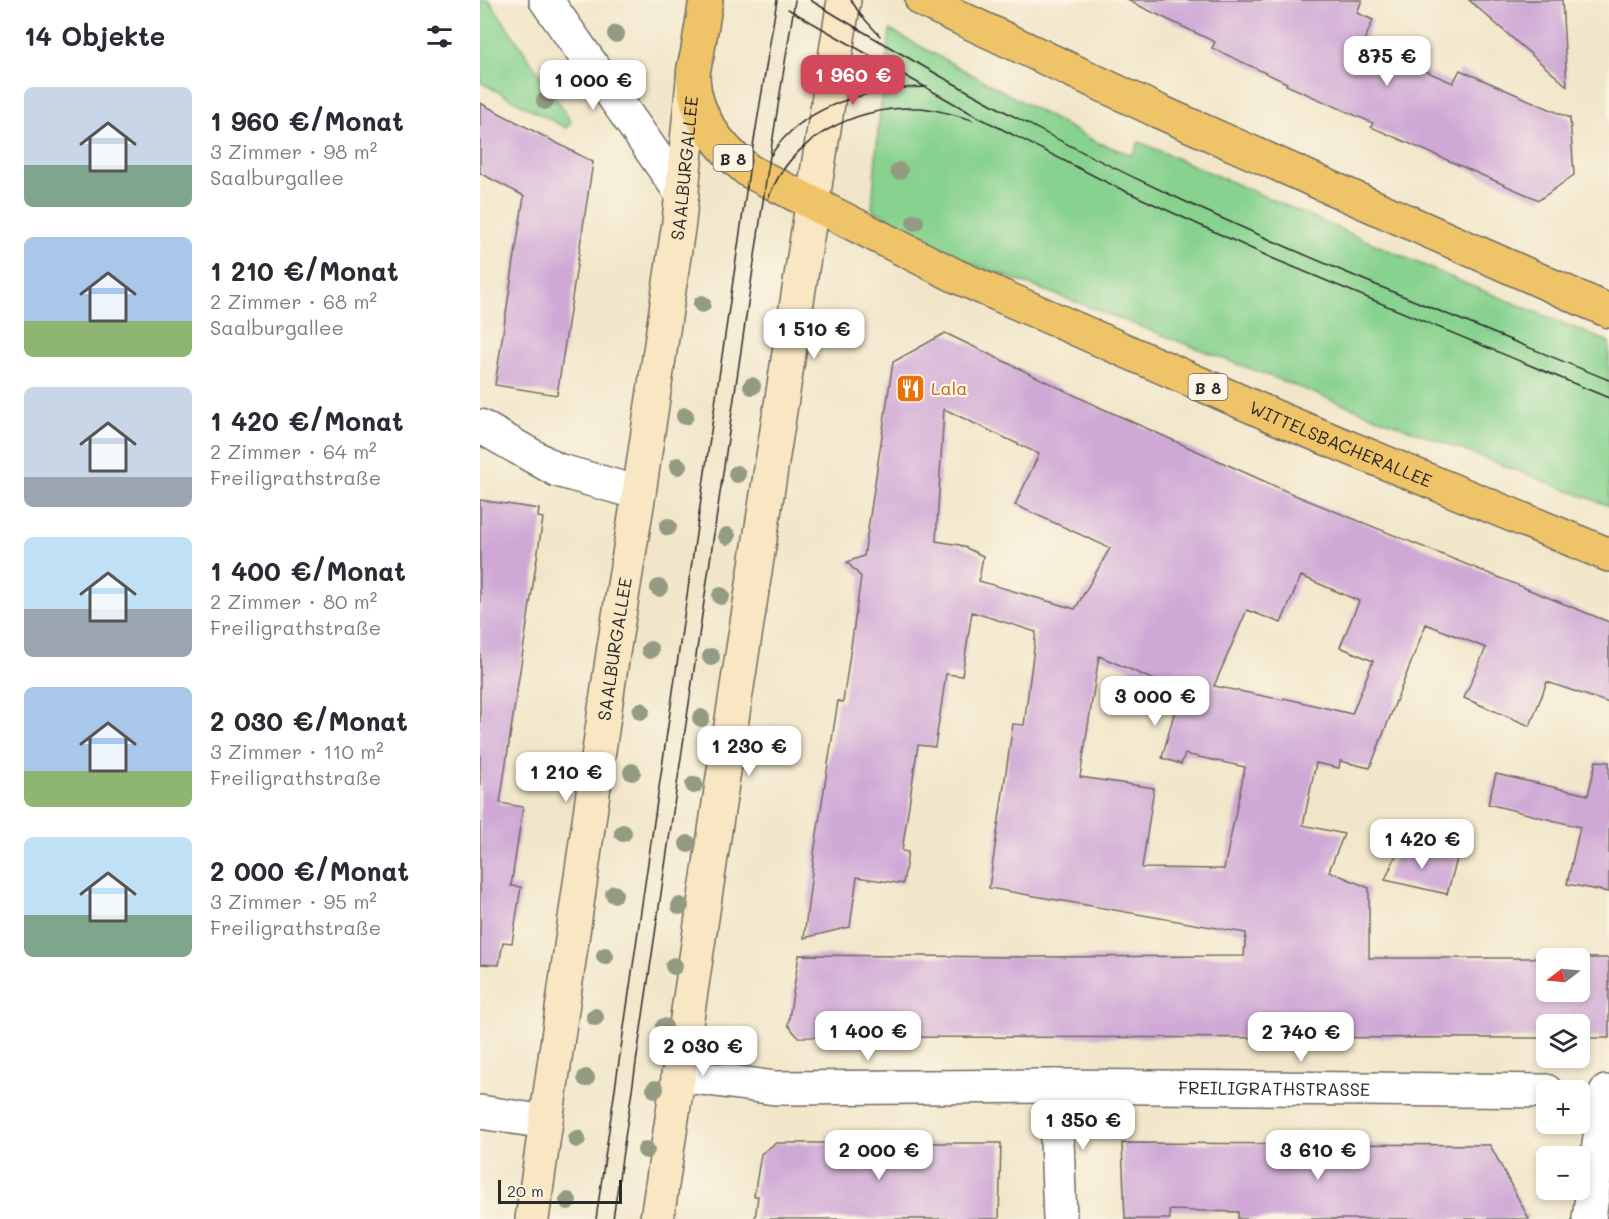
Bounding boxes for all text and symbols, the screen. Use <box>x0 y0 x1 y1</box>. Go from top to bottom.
text: 14 Objekte <box>24 19 165 53</box>
icon: filters <box>423 20 456 53</box>
pin: 875 € <box>1345 36 1429 87</box>
text: 875 € <box>1358 42 1416 68</box>
pin: 1 960 € <box>798 55 908 106</box>
pin: 1 000 € <box>538 60 648 111</box>
text: 1 960 € <box>815 61 891 87</box>
text: 1 000 € <box>554 66 632 92</box>
street label: SAALBURGALLEE <box>664 95 703 242</box>
text: 1 960 €/Monat <box>210 104 404 138</box>
icon: home <box>72 111 144 183</box>
text: 3 Zimmer · 98 m² <box>210 138 377 164</box>
road number: B 8 <box>714 145 752 171</box>
text: Saalburgallee <box>210 164 344 190</box>
text: 1 210 €/Monat <box>210 254 399 288</box>
icon: home <box>72 261 144 333</box>
text: 2 Zimmer · 68 m² <box>210 288 377 314</box>
pin: 1 510 € <box>759 309 869 360</box>
text: Saalburgallee <box>210 314 344 340</box>
text: 1 510 € <box>778 315 850 341</box>
restaurant icon: Lala <box>894 372 926 404</box>
road number: B 8 <box>1188 374 1228 400</box>
place label: Lala <box>931 376 967 400</box>
street label: WITTELSBACHERALLEE <box>1246 395 1436 493</box>
text: 1 420 €/Monat <box>210 404 404 438</box>
icon: home <box>72 411 144 483</box>
text: 2 Zimmer · 64 m² <box>210 438 377 464</box>
text: Freiligrathstraße <box>210 464 381 490</box>
text: 1 400 €/Monat <box>210 554 406 588</box>
icon: home <box>72 561 144 633</box>
street label: SAALBURGALLEE <box>591 575 637 722</box>
text: 2 Zimmer · 80 m² <box>210 588 377 614</box>
text: Freiligrathstraße <box>210 614 381 640</box>
pin: 3 000 € <box>1100 676 1210 727</box>
text: 3 000 € <box>1114 682 1196 708</box>
text: 2 030 €/Monat <box>210 704 408 738</box>
icon: home <box>72 711 144 783</box>
pin: 1 230 € <box>694 726 804 777</box>
text: 1 230 € <box>711 732 787 758</box>
text: 3 Zimmer · 110 m² <box>210 738 384 764</box>
pin: 1 210 € <box>511 752 621 803</box>
text: 1 210 € <box>530 758 602 784</box>
text: Freiligrathstraße <box>210 764 381 790</box>
pin: 1 420 € <box>1367 819 1477 870</box>
text: 1 420 € <box>1384 825 1460 851</box>
text: 2 000 €/Monat <box>210 854 409 888</box>
icon: home <box>72 861 144 933</box>
text: 3 Zimmer · 95 m² <box>210 888 377 914</box>
text: Freiligrathstraße <box>210 914 381 940</box>
north arrow <box>1536 948 1590 1002</box>
map controls <box>1536 948 1590 1200</box>
pin: 1 400 € <box>813 1011 923 1062</box>
pin: 2 740 € <box>1246 1012 1356 1063</box>
button: layers <box>1536 1014 1590 1068</box>
text: 1 400 € <box>829 1017 907 1043</box>
text: 2 740 € <box>1262 1018 1340 1044</box>
pin: 2 030 € <box>648 1026 758 1077</box>
text: 2 030 € <box>663 1032 743 1058</box>
street label: FREILIGRATHSTRASSE <box>1178 1075 1370 1101</box>
button: + <box>1536 1080 1590 1134</box>
pin: 1 350 € <box>1028 1100 1138 1151</box>
text: 1 350 € <box>1045 1106 1121 1132</box>
pin: 2 000 € <box>824 1130 934 1181</box>
pin: 3 610 € <box>1263 1130 1373 1181</box>
text: 2 000 € <box>839 1136 919 1162</box>
text: 3 610 € <box>1280 1136 1356 1162</box>
button: − <box>1536 1146 1590 1200</box>
scale bar <box>498 1177 622 1204</box>
text: 20 m <box>507 1180 544 1201</box>

